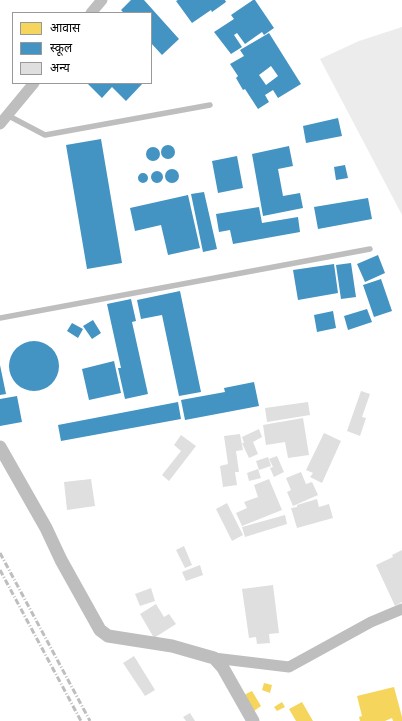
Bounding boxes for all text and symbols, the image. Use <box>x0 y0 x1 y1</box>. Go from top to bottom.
legend <box>12 12 152 84</box>
text: आवास <box>50 20 80 35</box>
text: स्कूल <box>50 40 72 55</box>
text: अन्य <box>50 60 70 75</box>

